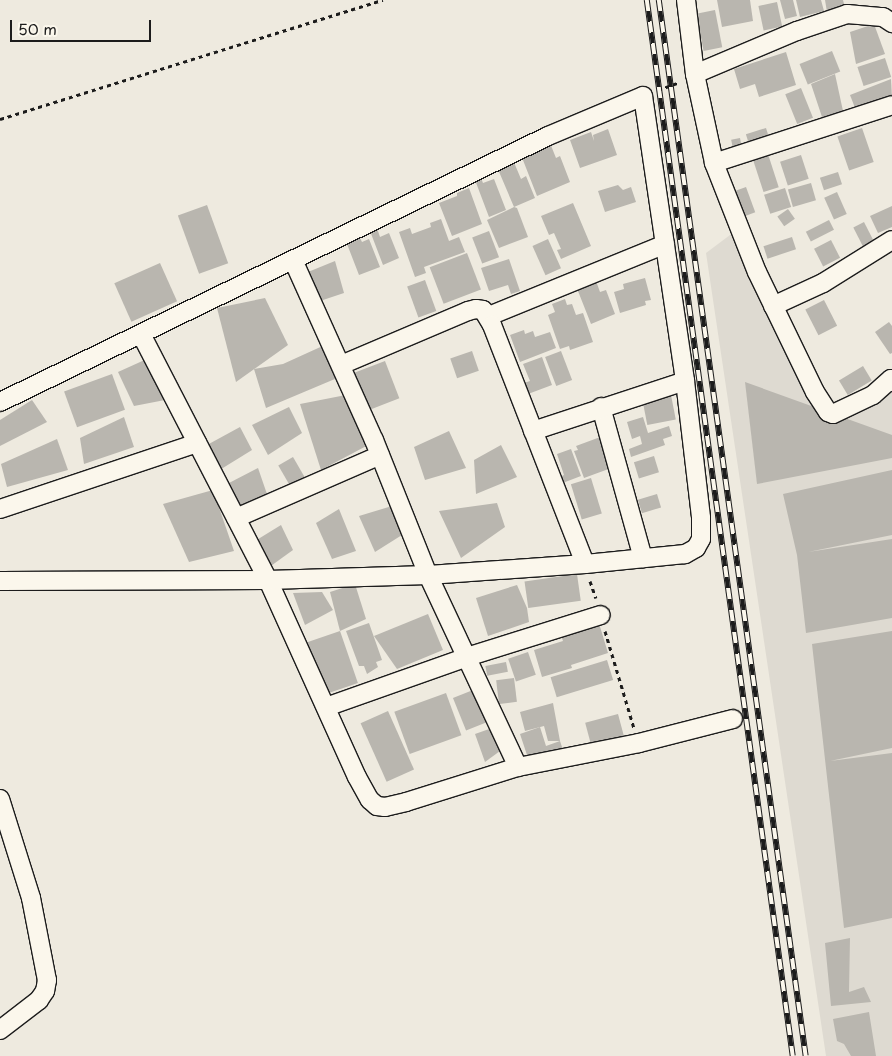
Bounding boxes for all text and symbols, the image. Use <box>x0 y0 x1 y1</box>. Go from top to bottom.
scale bar <box>12 10 154 42</box>
text: 50 m <box>18 17 57 40</box>

